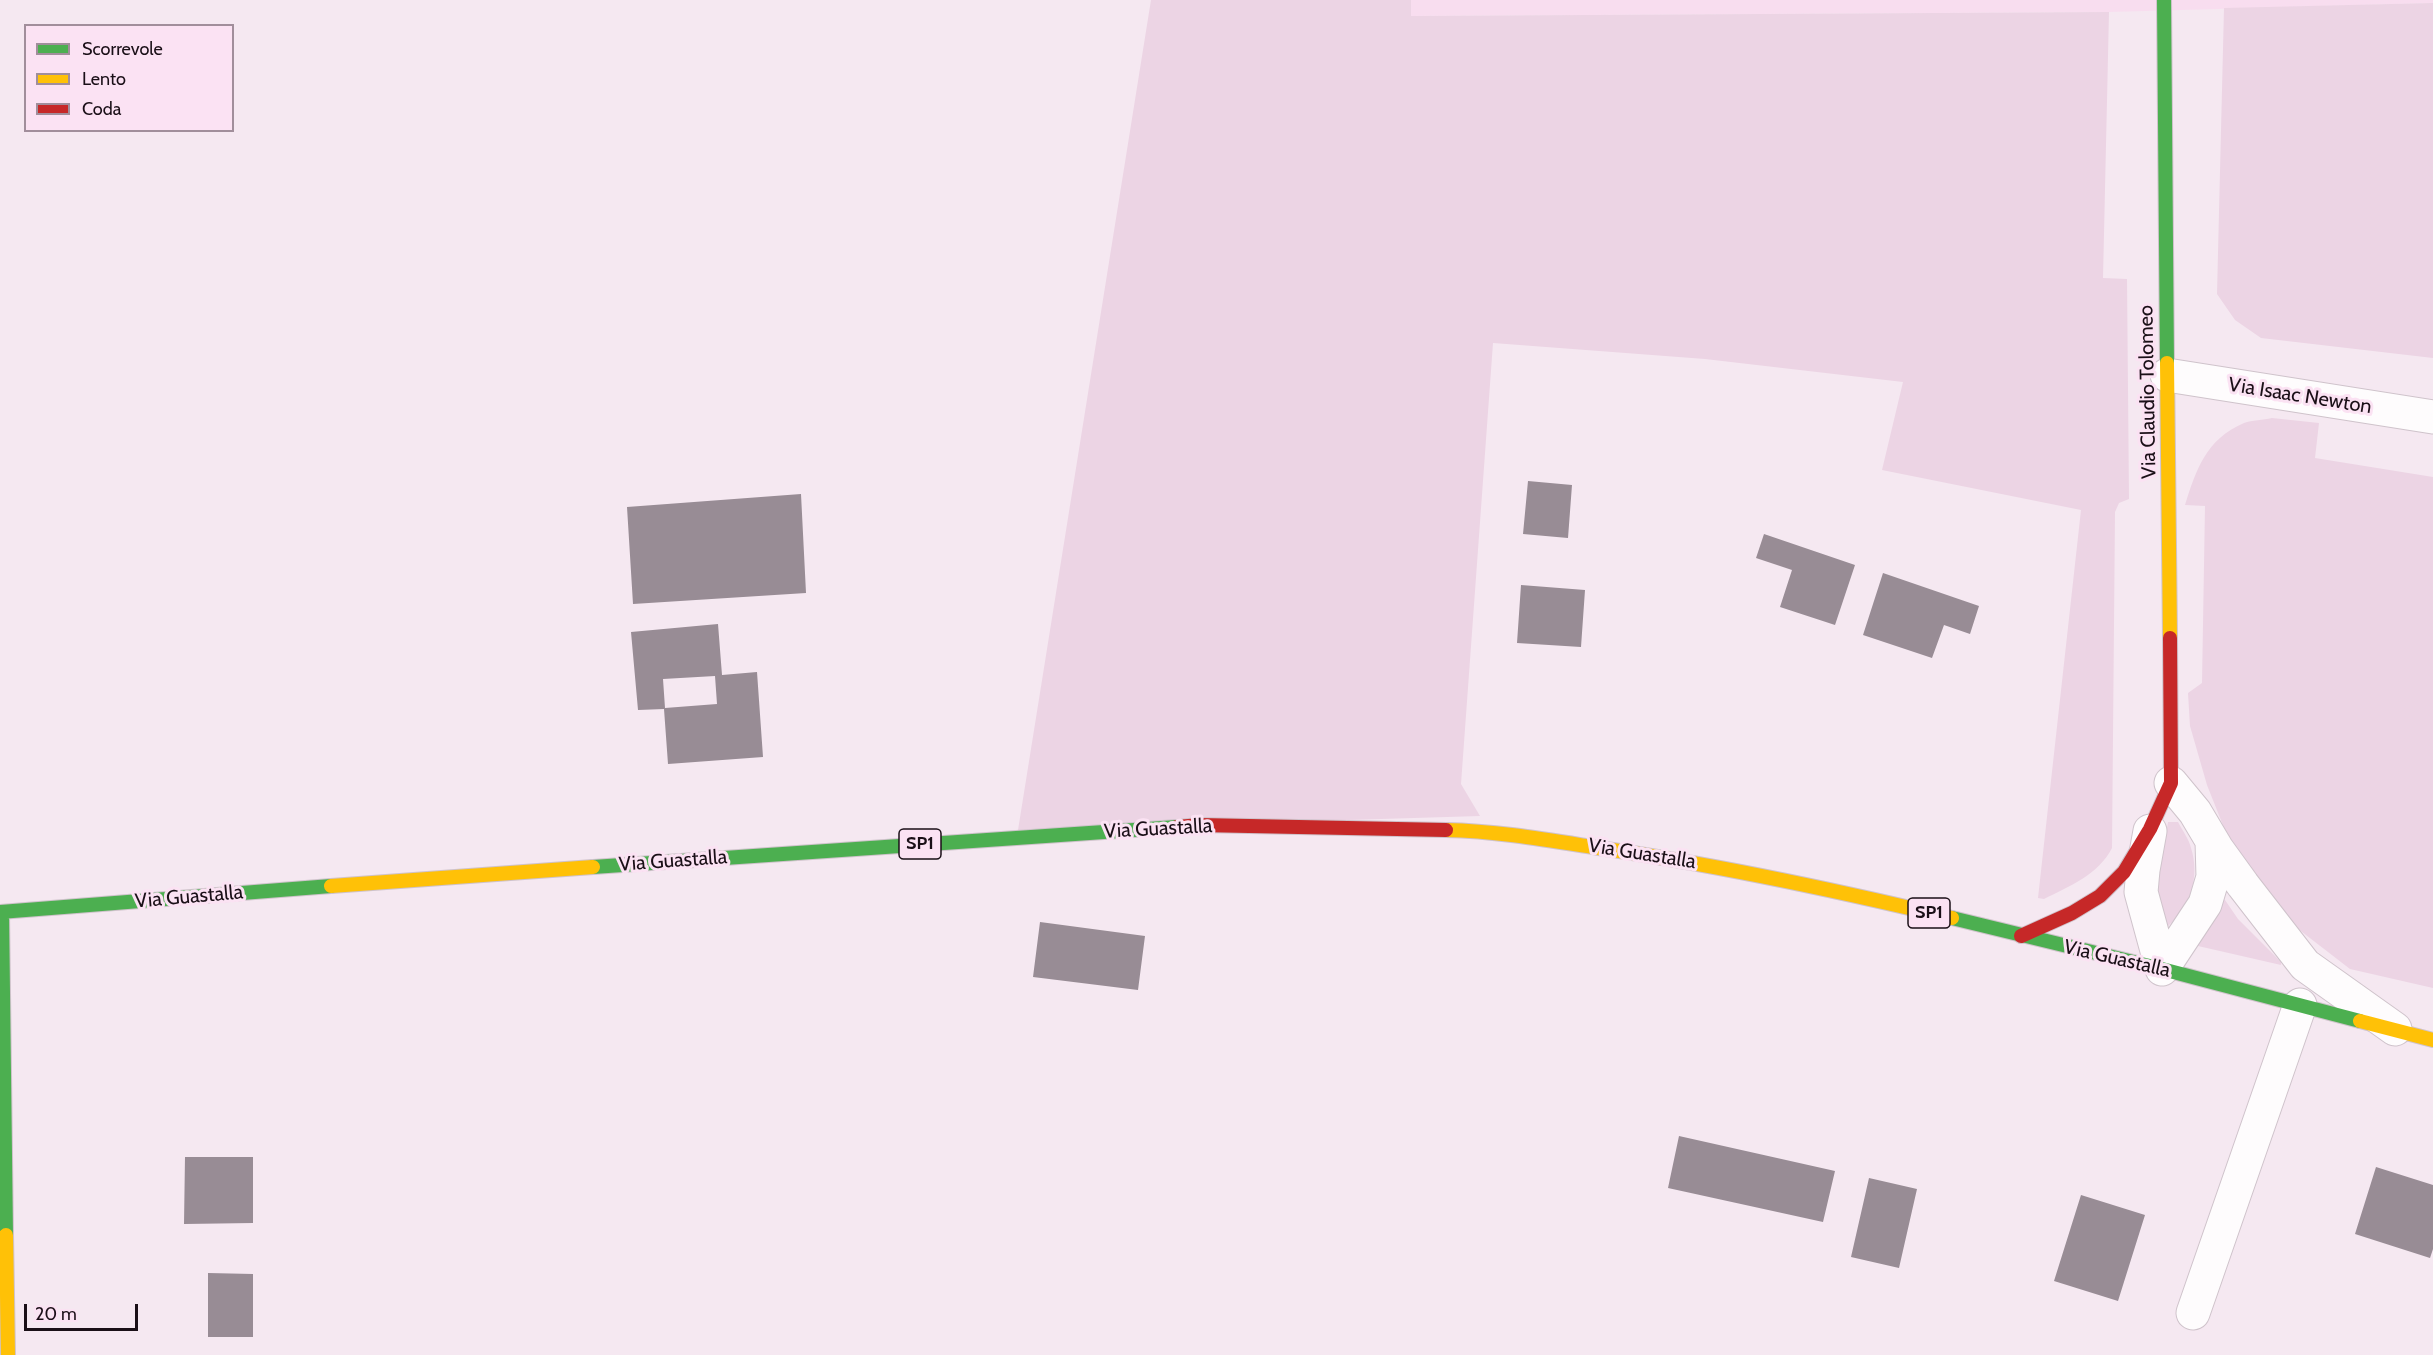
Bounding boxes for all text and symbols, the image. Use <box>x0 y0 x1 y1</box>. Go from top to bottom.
legend <box>24 24 234 132</box>
text: Scorrevole <box>82 38 163 60</box>
text: Lento <box>82 68 126 90</box>
text: Coda <box>82 98 121 120</box>
street label: Via Claudio Tolomeo <box>2134 305 2162 479</box>
street label: Via Isaac Newton <box>2227 373 2373 419</box>
street label: Via Guastalla <box>1103 814 1213 844</box>
road number: SP1 <box>899 829 941 859</box>
street label: Via Guastalla <box>1587 834 1697 874</box>
street label: Via Guastalla <box>618 845 728 877</box>
street label: Via Guastalla <box>134 880 244 914</box>
road number: SP1 <box>1908 898 1950 928</box>
street label: Via Guastalla <box>2061 935 2173 983</box>
scale bar <box>27 1292 141 1330</box>
text: 20 m <box>35 1303 77 1325</box>

